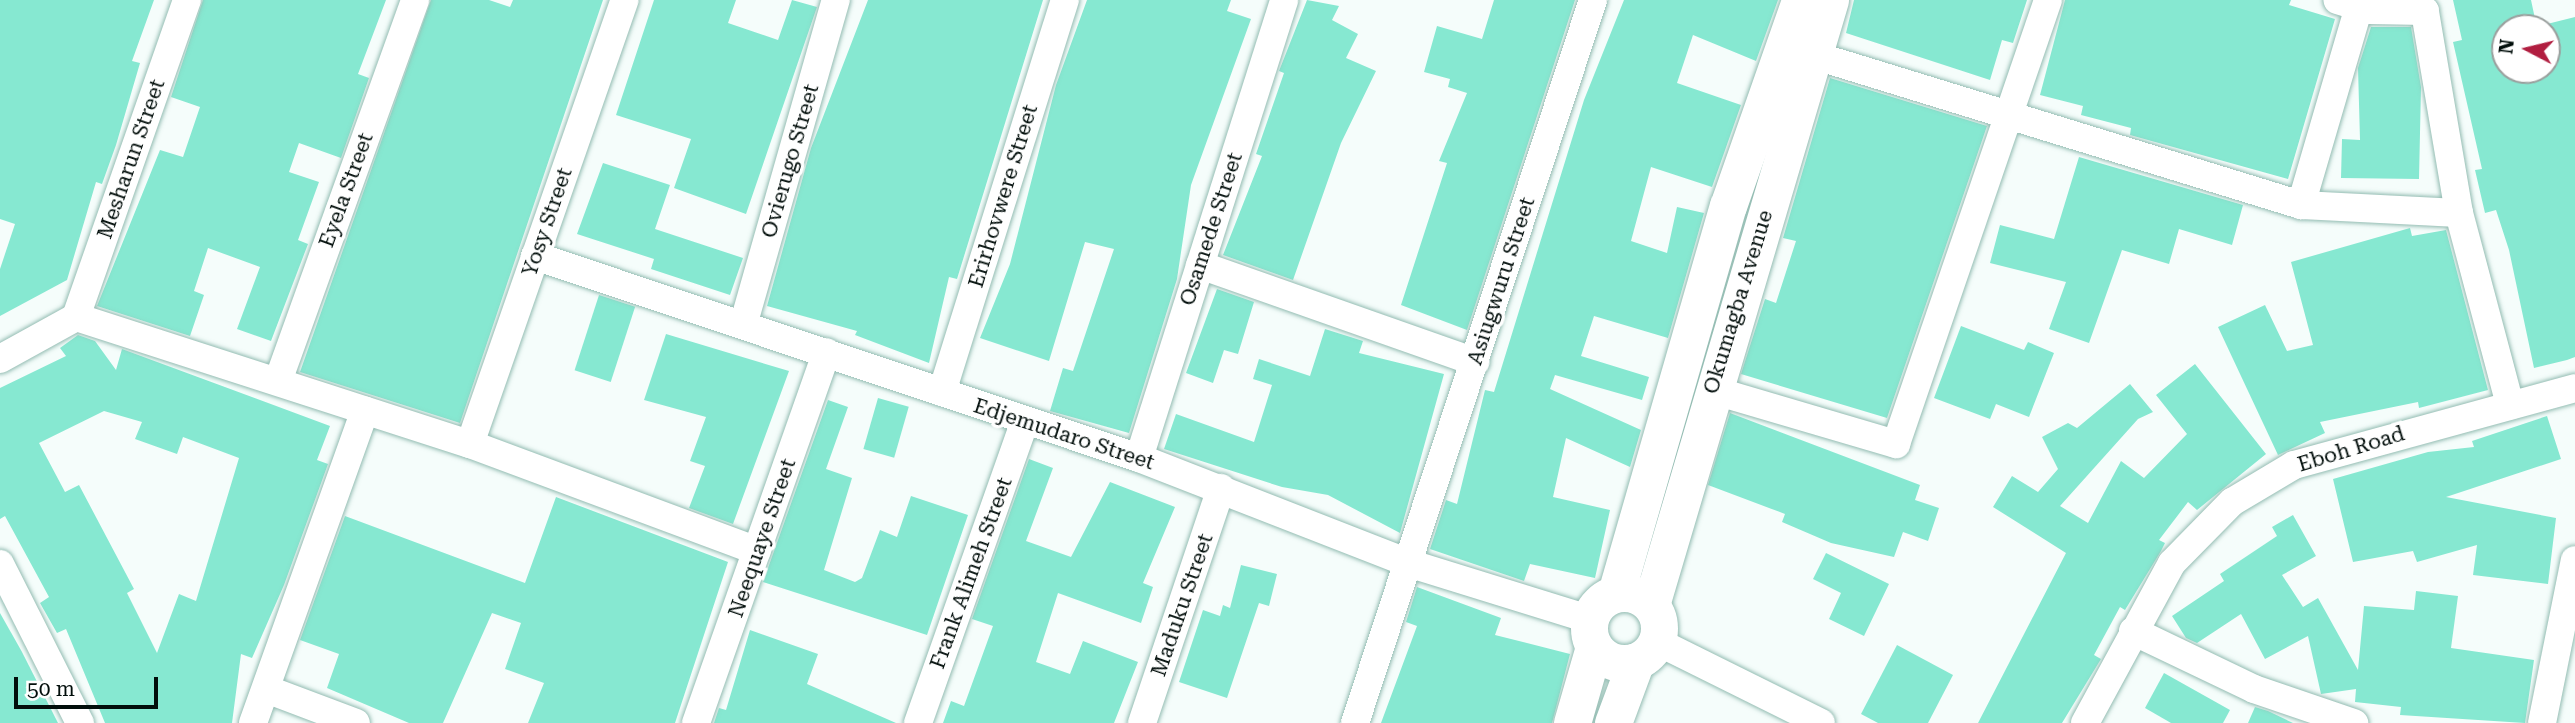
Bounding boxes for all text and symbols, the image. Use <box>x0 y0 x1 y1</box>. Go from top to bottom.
north arrow <box>2491 14 2561 84</box>
text: N <box>2494 38 2519 55</box>
street label: Mesharun Street <box>92 76 170 242</box>
street label: Ovierugo Street <box>756 81 824 241</box>
street label: Erirhovwere Street <box>963 101 1043 291</box>
street label: Eyela Street <box>314 129 378 251</box>
street label: Osamede Street <box>1174 149 1248 309</box>
street label: Yosy Street <box>517 164 577 280</box>
street label: Asiugwuru Street <box>1462 194 1540 368</box>
street label: Okumagba Avenue <box>1698 207 1778 397</box>
street label: Edjemudaro Street <box>970 393 1158 475</box>
street label: Eboh Road <box>2295 421 2407 477</box>
street label: Neequaye Street <box>723 455 801 621</box>
street label: Frank Alimeh Street <box>925 474 1017 672</box>
street label: Maduku Street <box>1146 530 1218 680</box>
scale bar <box>18 664 161 708</box>
text: 50 m <box>27 677 75 701</box>

